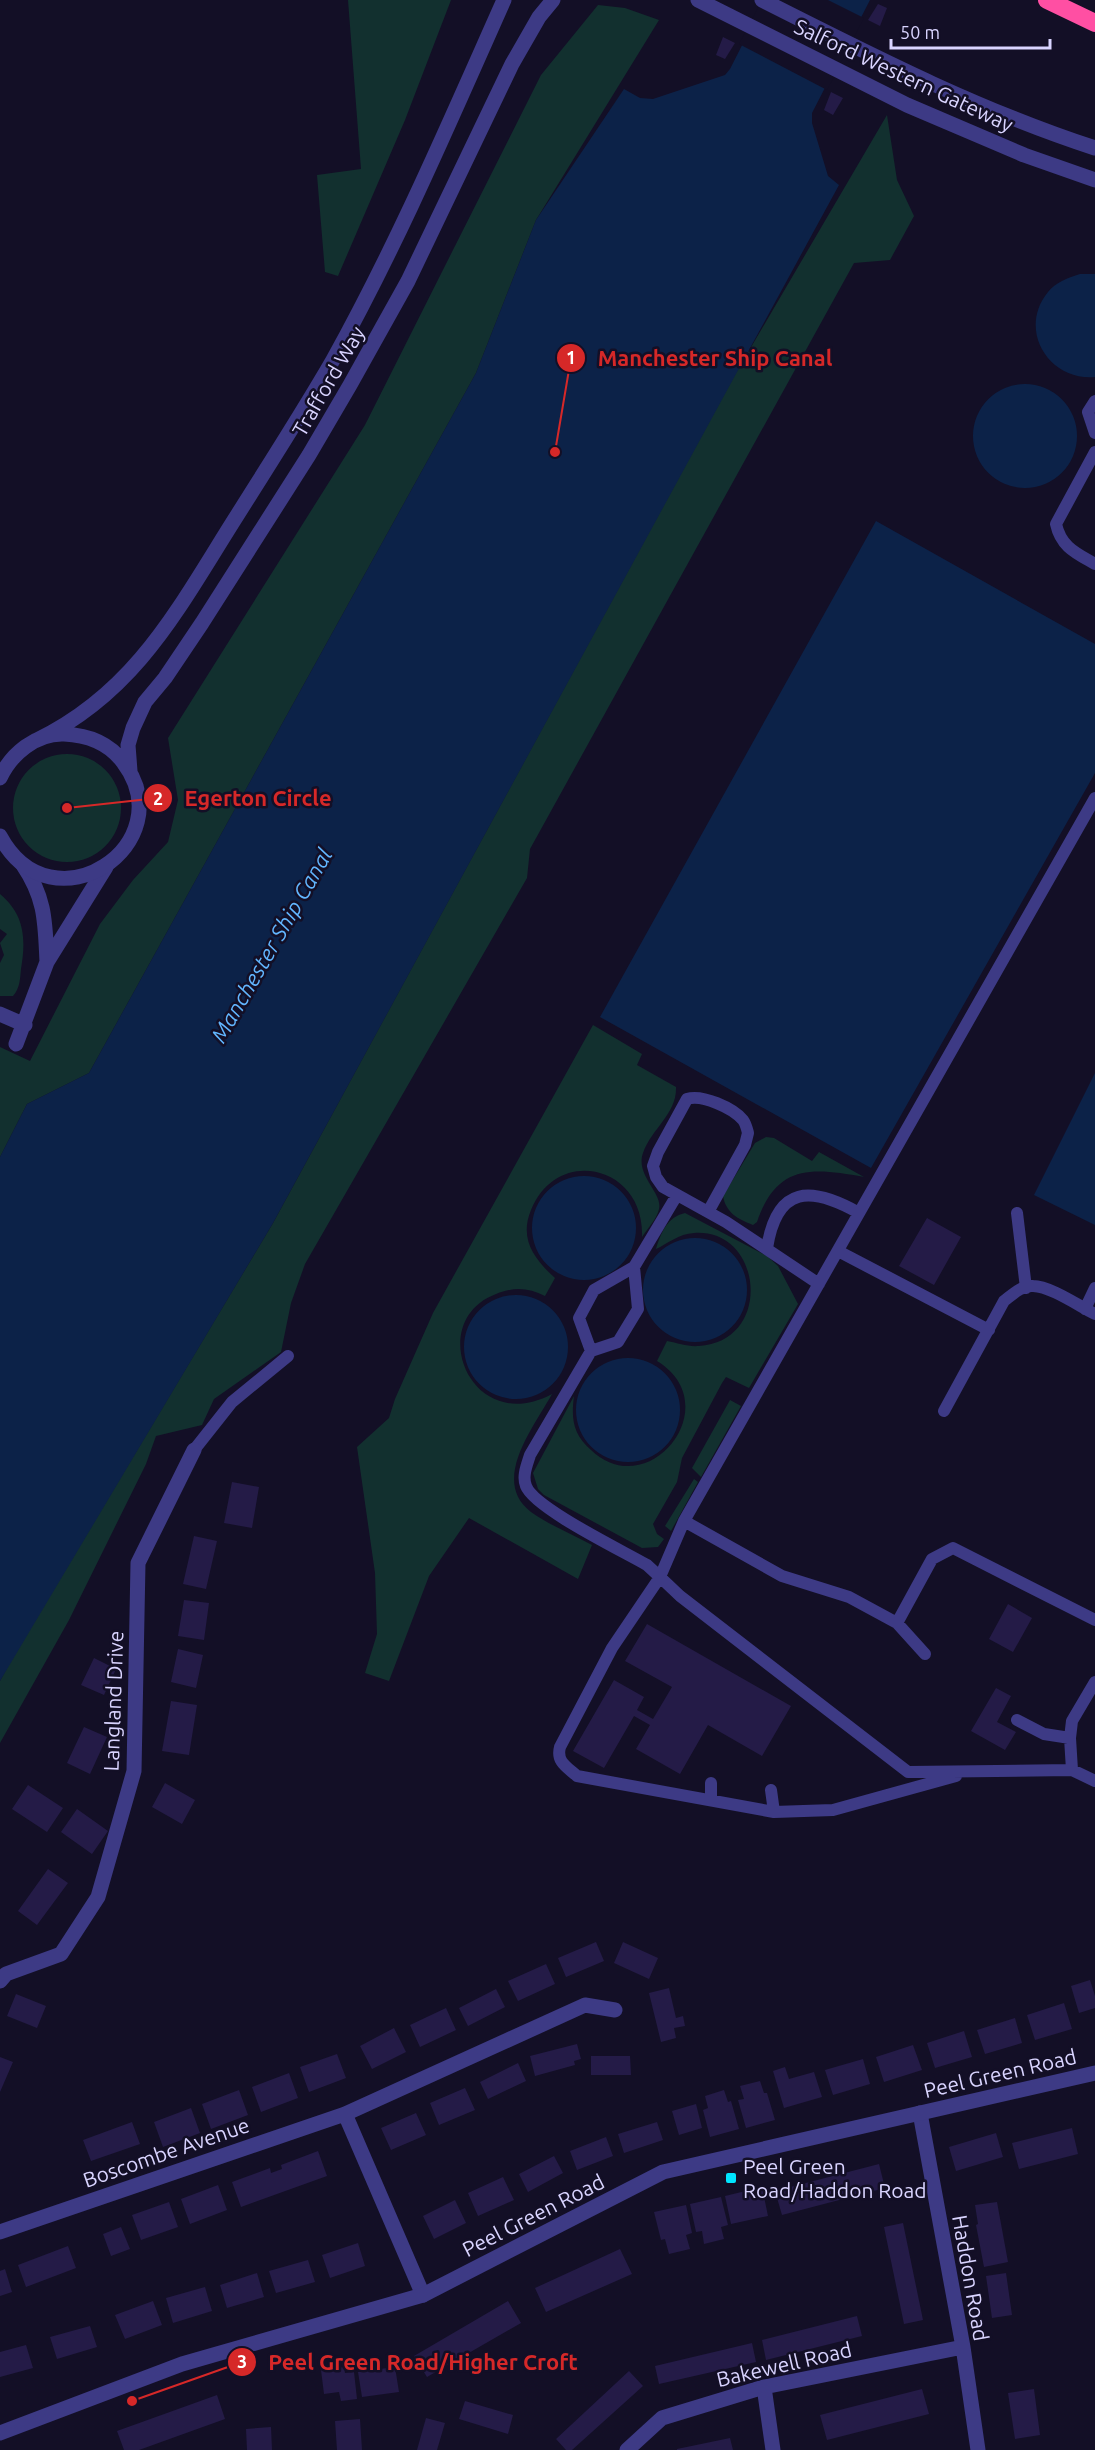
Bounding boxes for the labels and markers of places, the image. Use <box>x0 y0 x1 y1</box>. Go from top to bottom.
callout: Manchester Ship Canal <box>556 338 845 378</box>
callout: Egerton Circle <box>143 778 344 818</box>
place label: Peel Green Road/Haddon Road <box>743 2154 927 2202</box>
marker: Peel Green Road/Haddon Road <box>724 2171 738 2185</box>
callout: Peel Green Road/Higher Croft <box>227 2342 590 2382</box>

